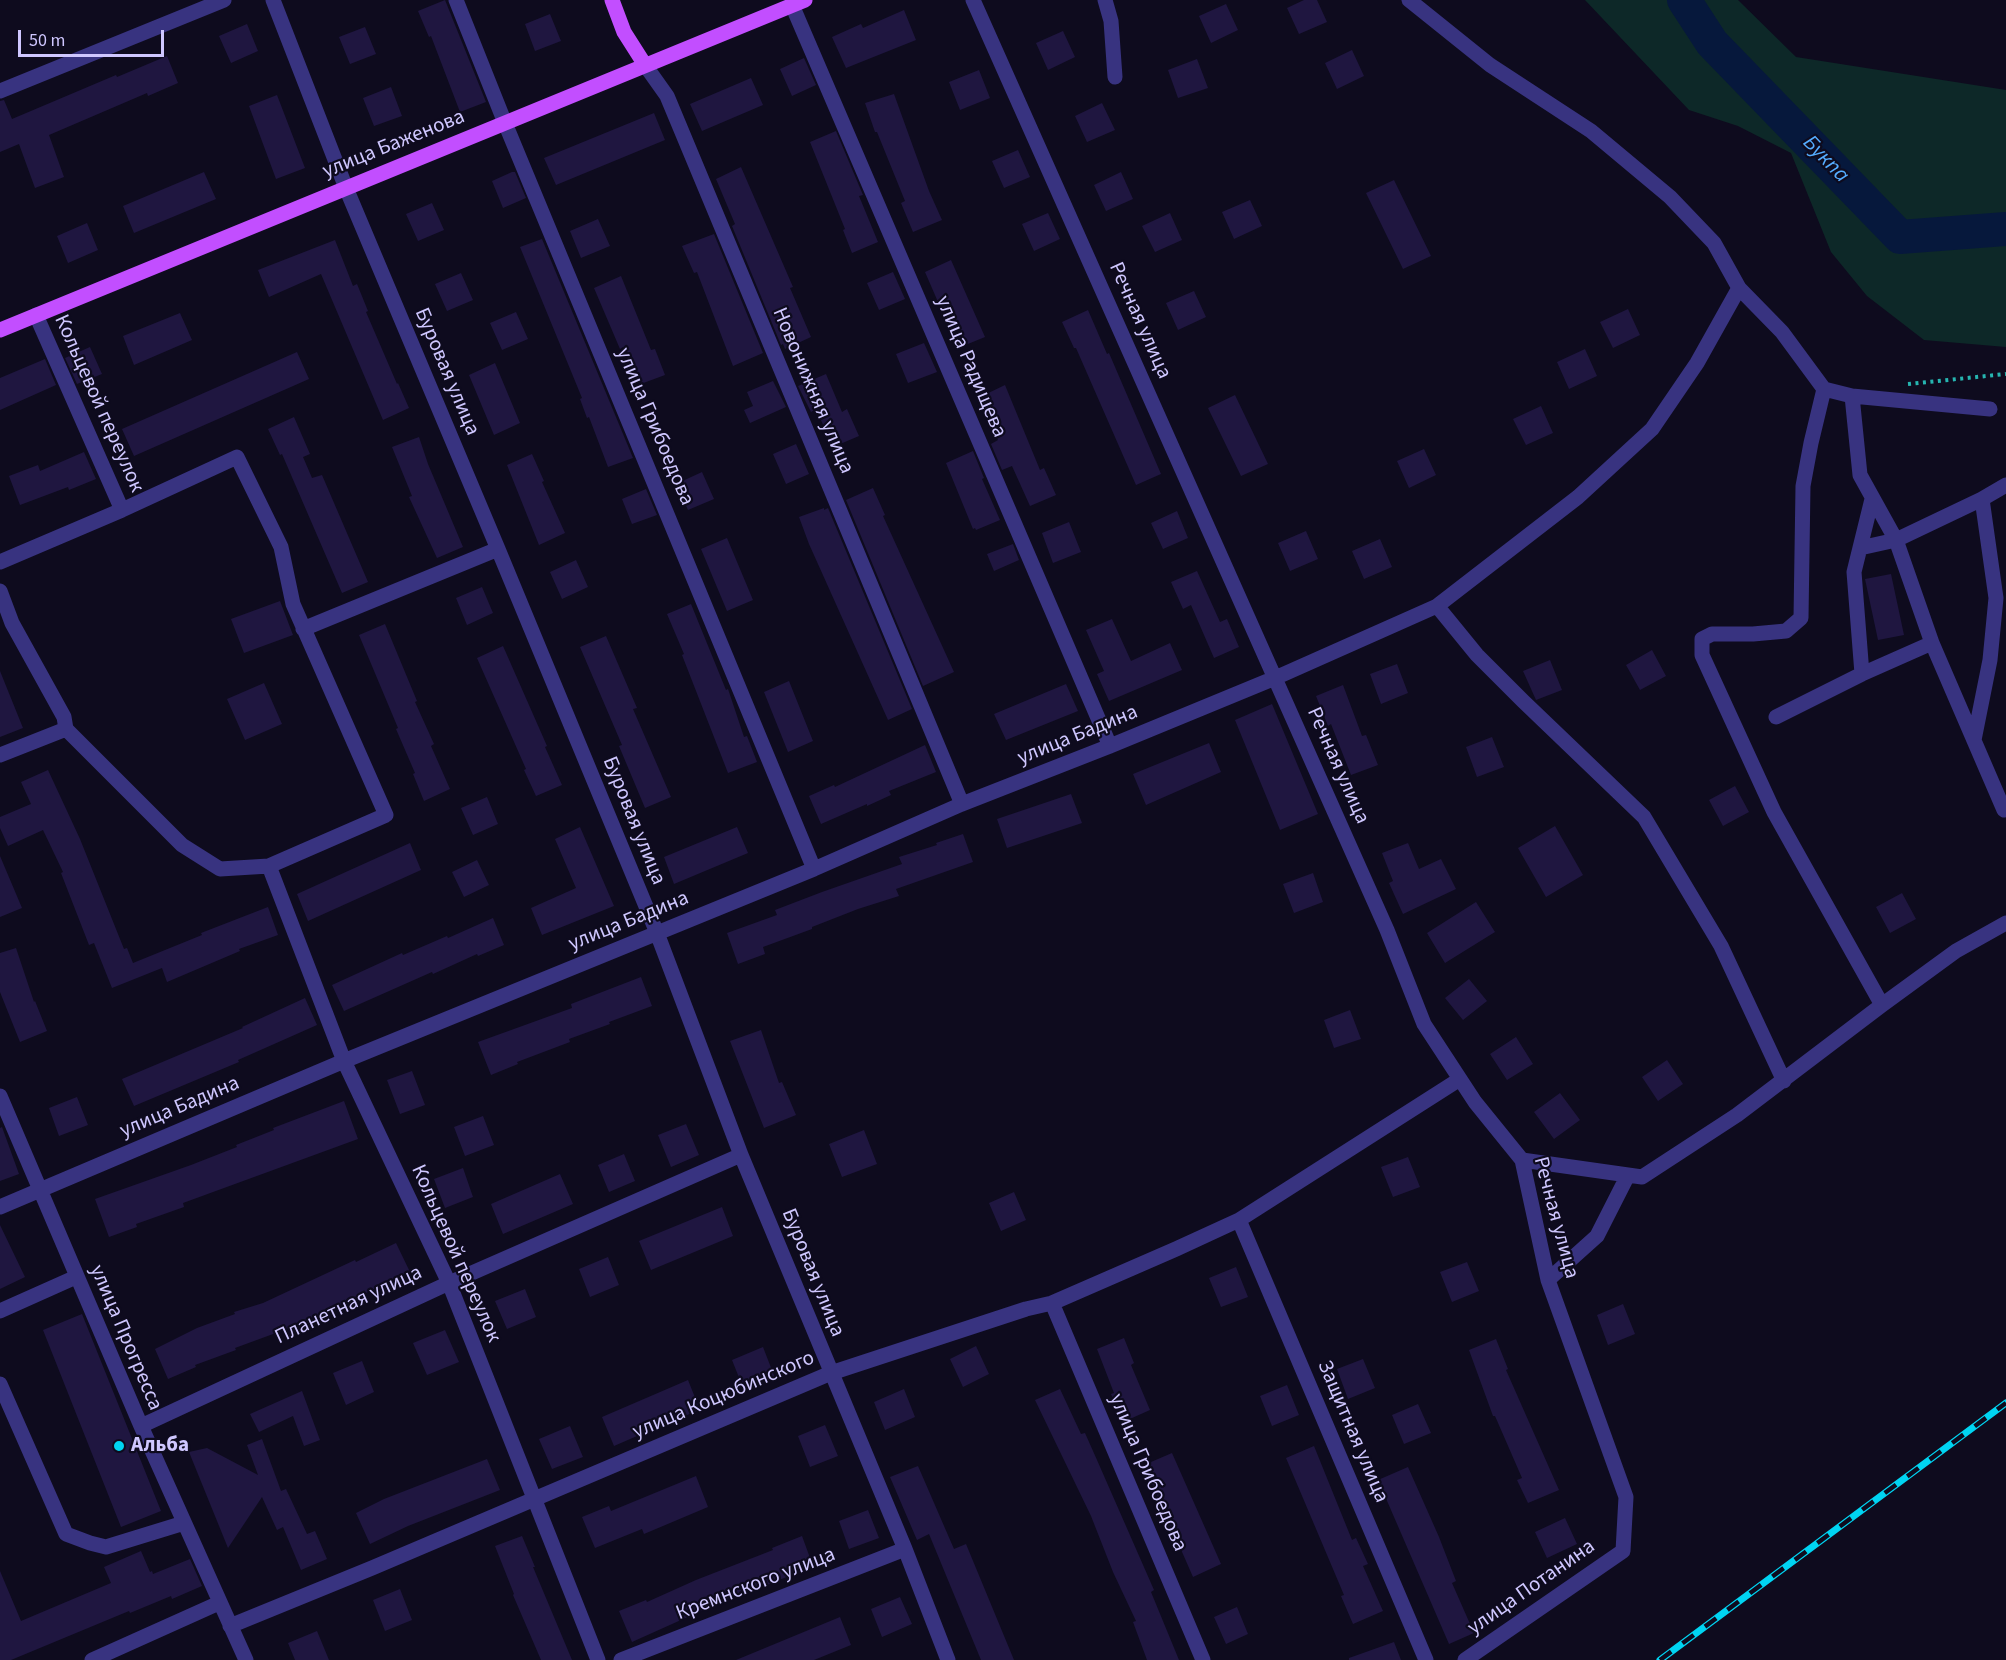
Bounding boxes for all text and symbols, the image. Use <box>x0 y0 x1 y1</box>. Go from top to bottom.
scale bar <box>21 18 166 56</box>
text: 50 m <box>29 28 65 53</box>
street label: улица Баженова <box>319 105 469 185</box>
water label: Букпа <box>1796 131 1854 189</box>
street label: Речная улица <box>1102 259 1176 383</box>
street label: улица Радищева <box>929 292 1011 442</box>
street label: Буровая улица <box>408 304 484 440</box>
street label: Новонижняя улица <box>766 304 858 478</box>
street label: Кольцевой переулок <box>47 311 149 497</box>
street label: улица Грибоедова <box>609 344 699 510</box>
street label: улица Бадина <box>1014 700 1142 772</box>
street label: Речная улица <box>1300 704 1374 828</box>
street label: Буровая улица <box>596 753 670 889</box>
street label: улица Бадина <box>565 886 693 958</box>
street label: улица Бадина <box>116 1072 244 1144</box>
street label: Речная улица <box>1527 1154 1583 1282</box>
street label: Кольцевой переулок <box>404 1161 506 1347</box>
street label: Буровая улица <box>775 1205 849 1341</box>
street label: улица Прогресса <box>83 1261 167 1415</box>
street label: Планетная улица <box>271 1261 427 1351</box>
street label: улица Коцюбинского <box>629 1346 819 1446</box>
street label: Защитная улица <box>1311 1357 1393 1507</box>
street label: улица Грибоедова <box>1102 1390 1192 1556</box>
place label: Альба <box>131 1433 189 1459</box>
marker: Альба <box>112 1439 126 1453</box>
street label: улица Потанина <box>1463 1535 1601 1641</box>
street label: Кремнского улица <box>673 1543 839 1627</box>

